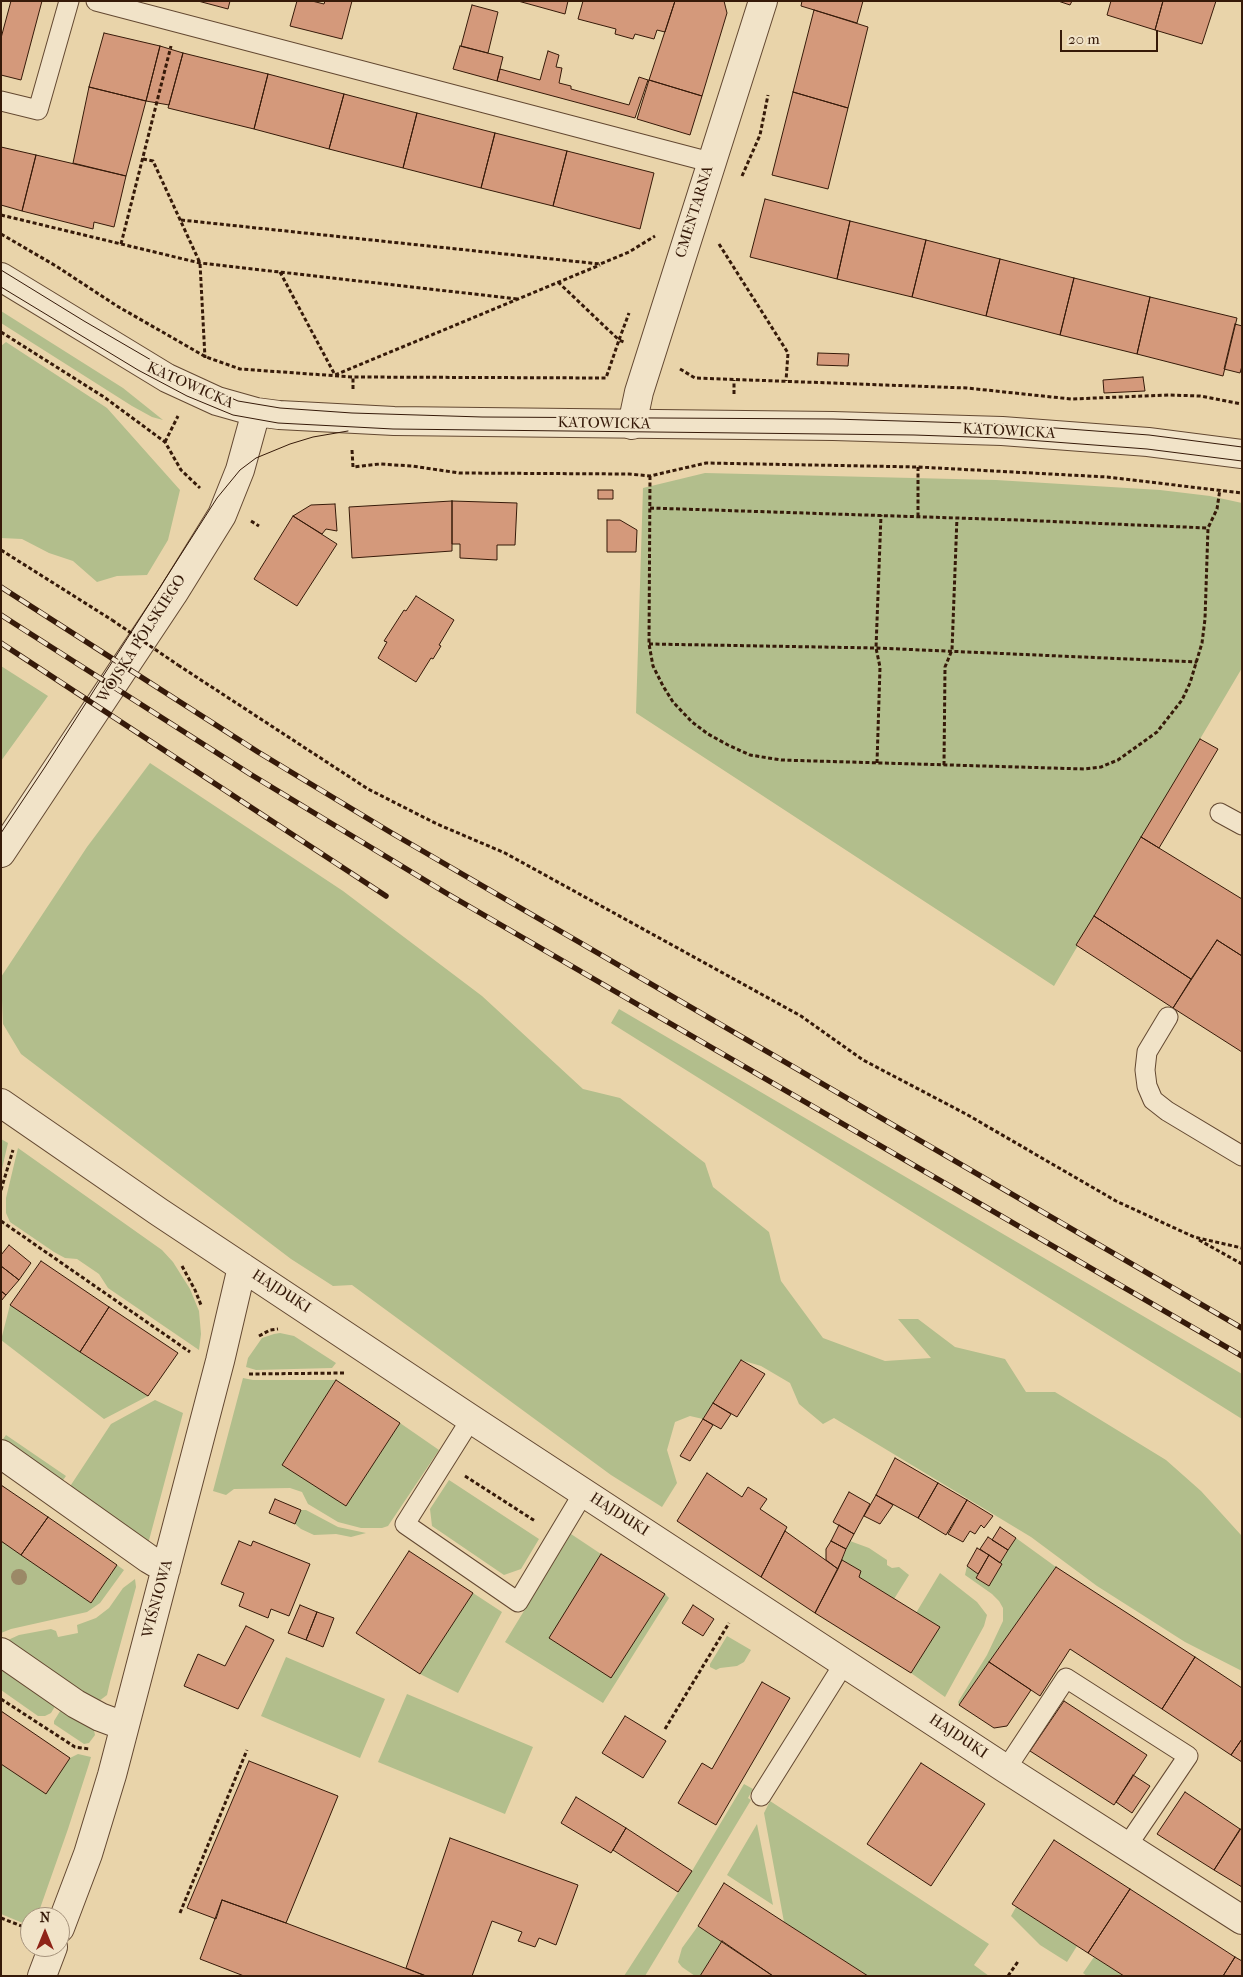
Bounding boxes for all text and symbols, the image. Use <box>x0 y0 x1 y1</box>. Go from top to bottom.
scale bar <box>1063 20 1160 52</box>
text: 20 m <box>1068 30 1100 48</box>
street label: CMENTARNA <box>672 164 718 260</box>
street label: KATOWICKA <box>144 359 236 413</box>
street label: KATOWICKA <box>557 414 651 434</box>
street label: KATOWICKA <box>962 421 1056 443</box>
street label: WOJSKA POLSKIEGO <box>94 572 190 706</box>
street label: HAJDUKI <box>248 1266 314 1318</box>
street label: HAJDUKI <box>586 1489 652 1541</box>
street label: WIŚNIOWA <box>139 1558 177 1640</box>
street label: HAJDUKI <box>925 1711 991 1763</box>
north arrow <box>20 1907 70 1957</box>
text: N <box>40 1909 50 1926</box>

